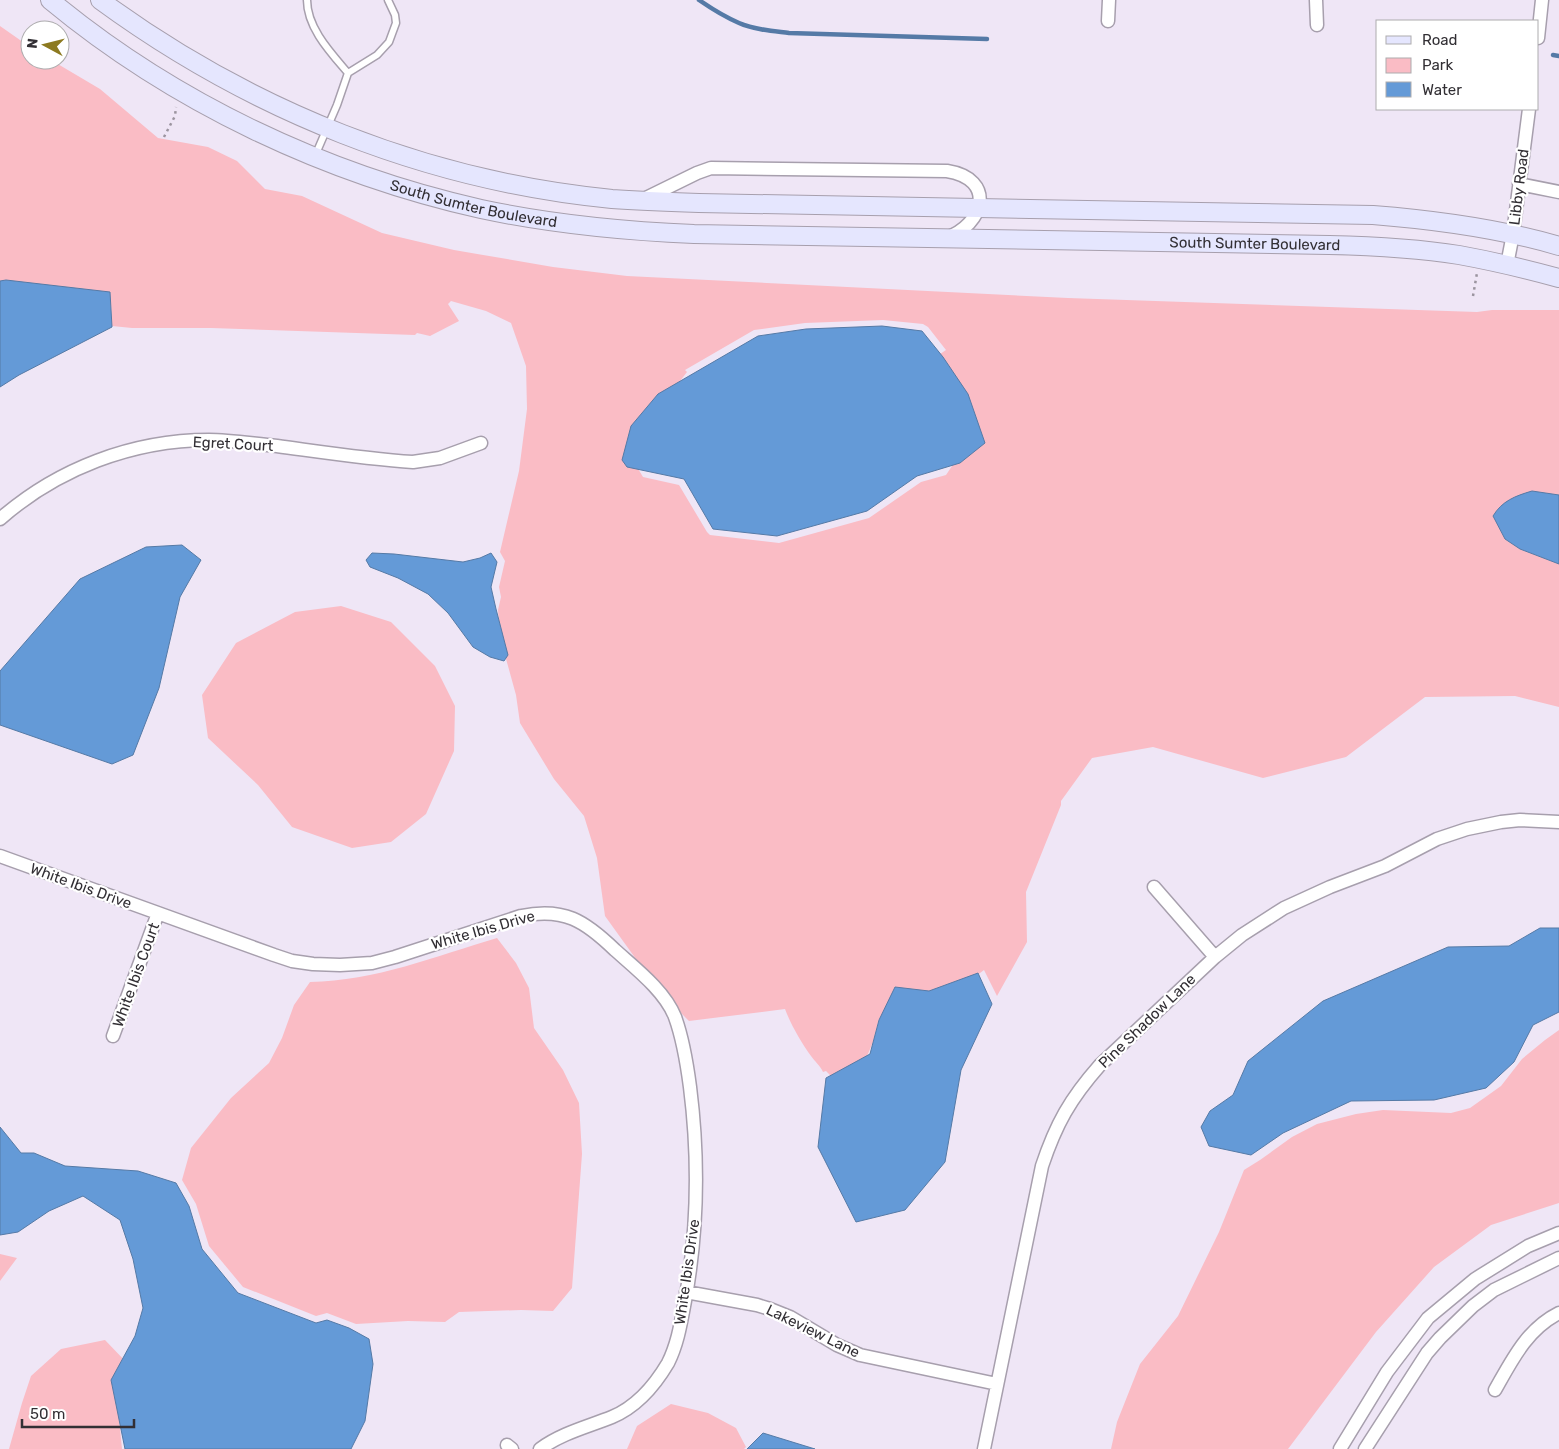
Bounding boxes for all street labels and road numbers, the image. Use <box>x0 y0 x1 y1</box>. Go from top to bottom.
street label: Libby Road <box>1505 148 1533 226</box>
street label: South Sumter Boulevard <box>388 176 558 231</box>
street label: South Sumter Boulevard <box>1169 233 1341 254</box>
street label: Egret Court <box>192 433 274 455</box>
street label: White Ibis Drive <box>28 859 134 913</box>
street label: White Ibis Drive <box>429 907 537 953</box>
street label: White Ibis Court <box>109 920 163 1030</box>
street label: Pine Shadow Lane <box>1095 970 1199 1072</box>
street label: White Ibis Drive <box>671 1218 703 1326</box>
street label: Lakeview Lane <box>763 1301 863 1361</box>

